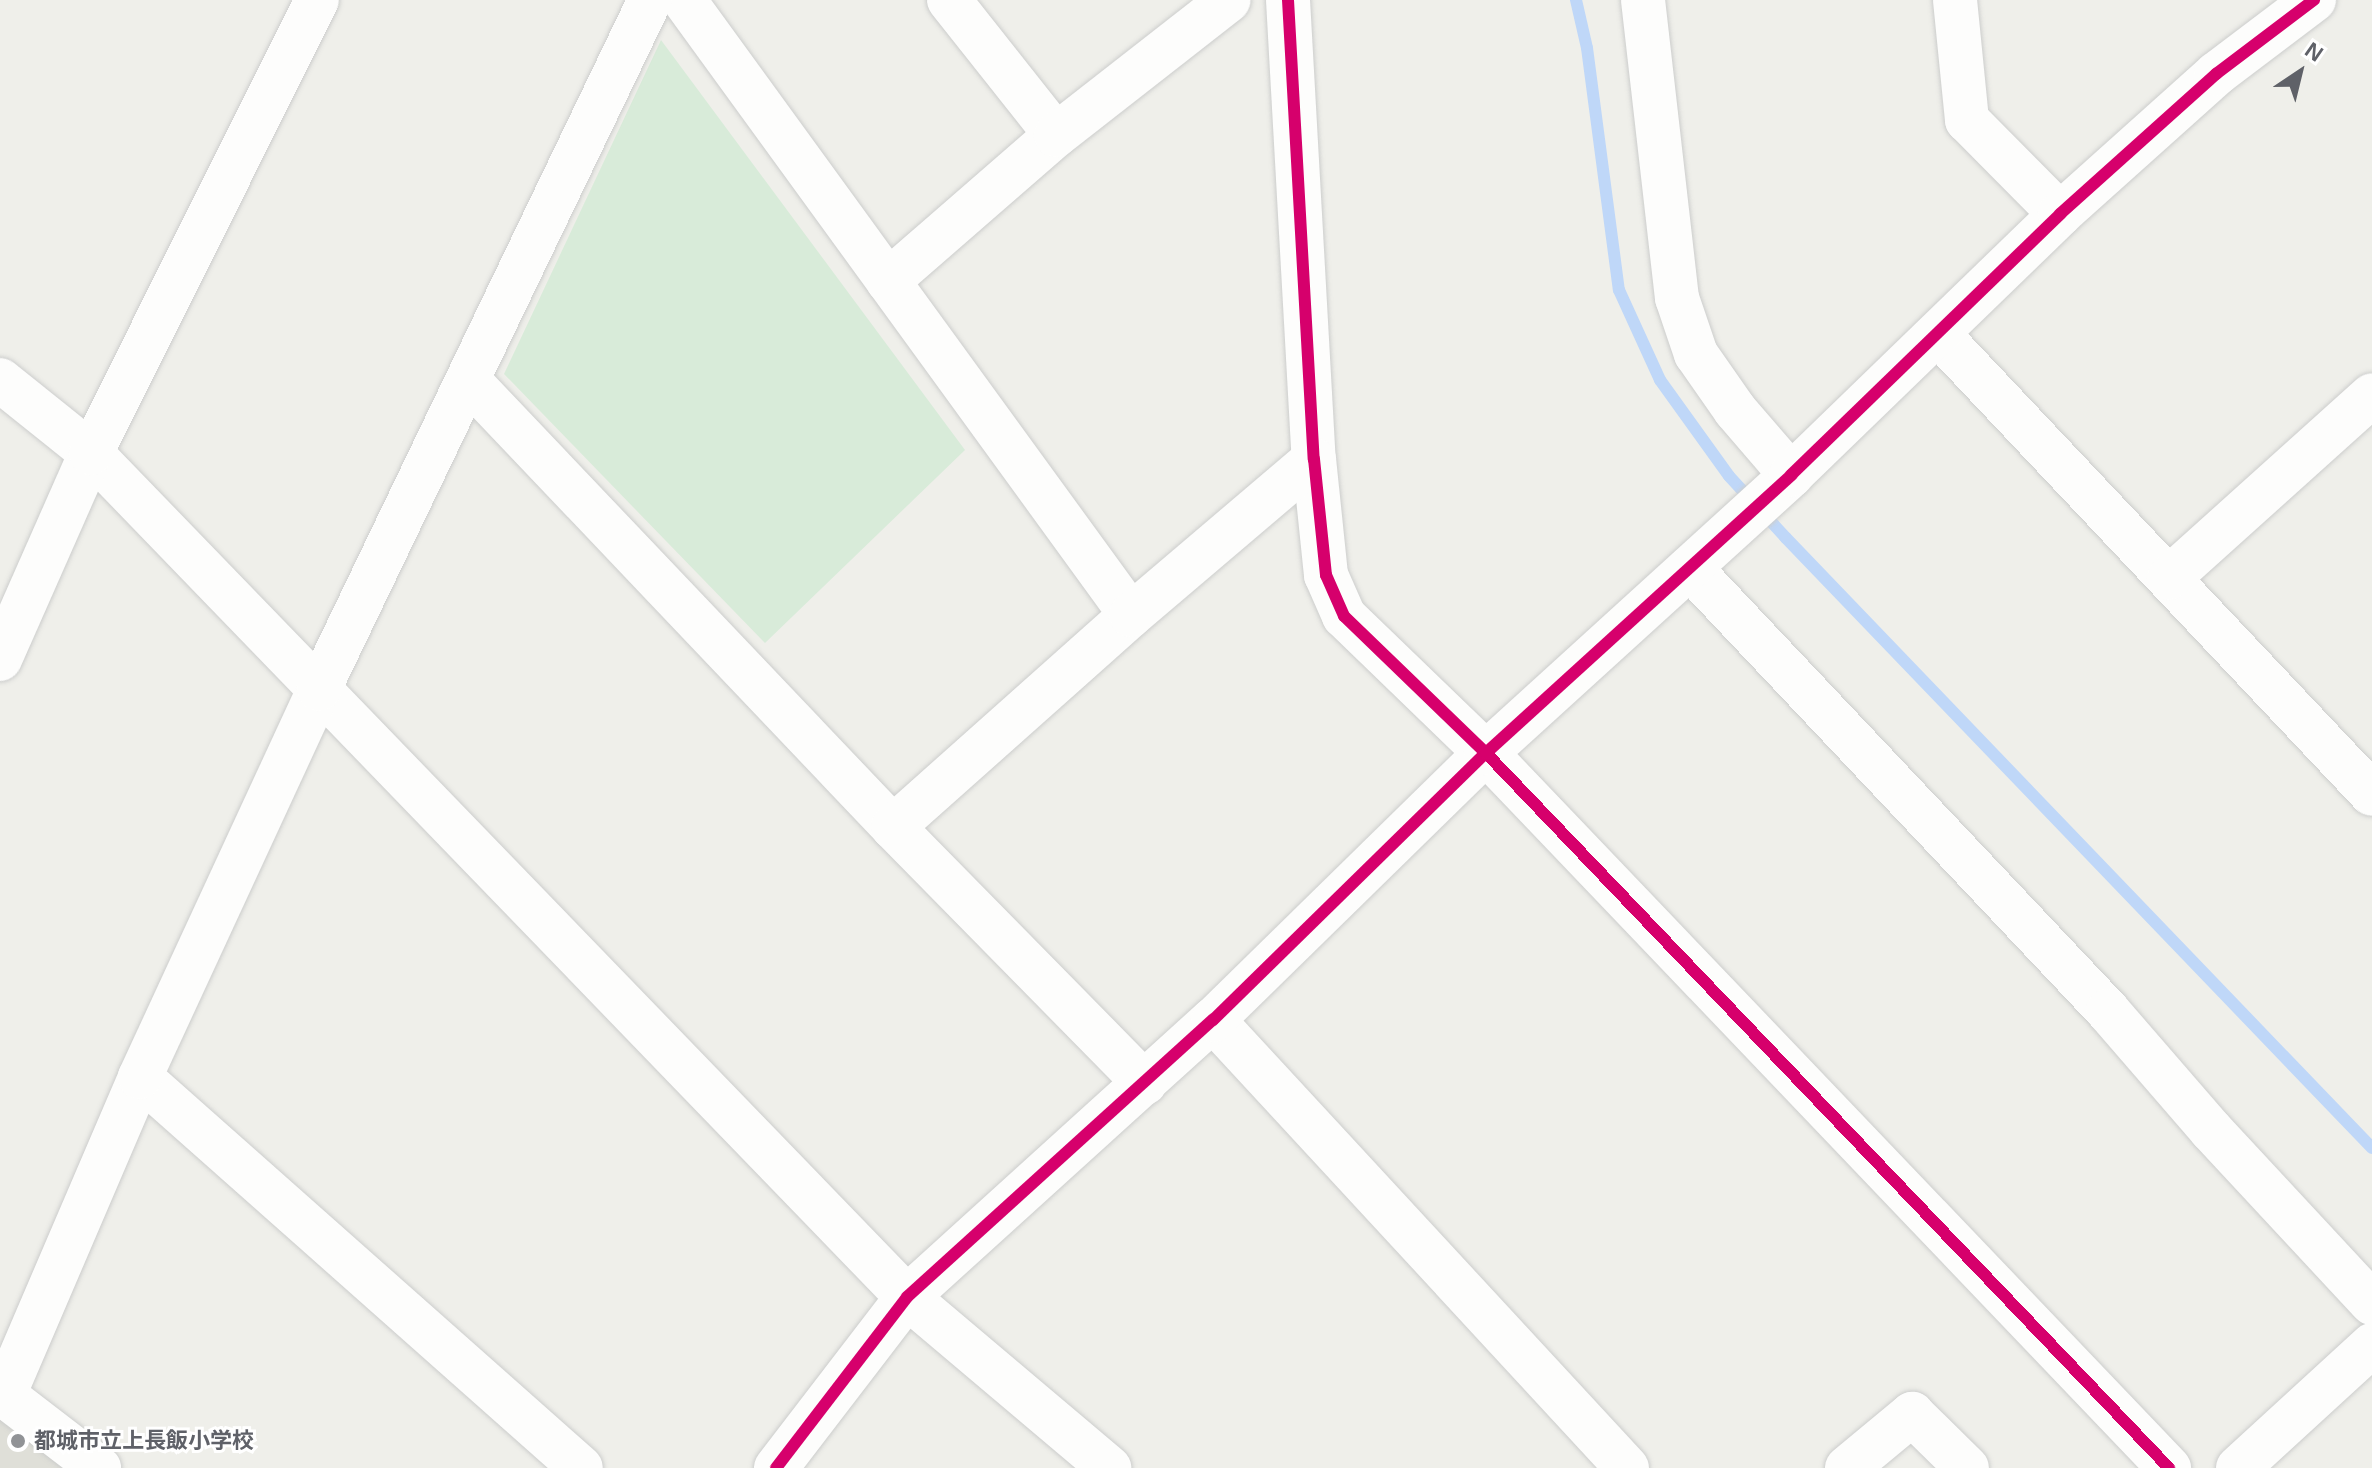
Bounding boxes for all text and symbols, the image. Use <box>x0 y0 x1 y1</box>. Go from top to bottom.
north arrow <box>2260 32 2340 112</box>
text: N <box>2300 37 2328 67</box>
place label: 都城市立上長飯小学校 <box>34 1428 254 1454</box>
marker: 都城市立上長飯小学校 <box>9 1432 27 1450</box>

